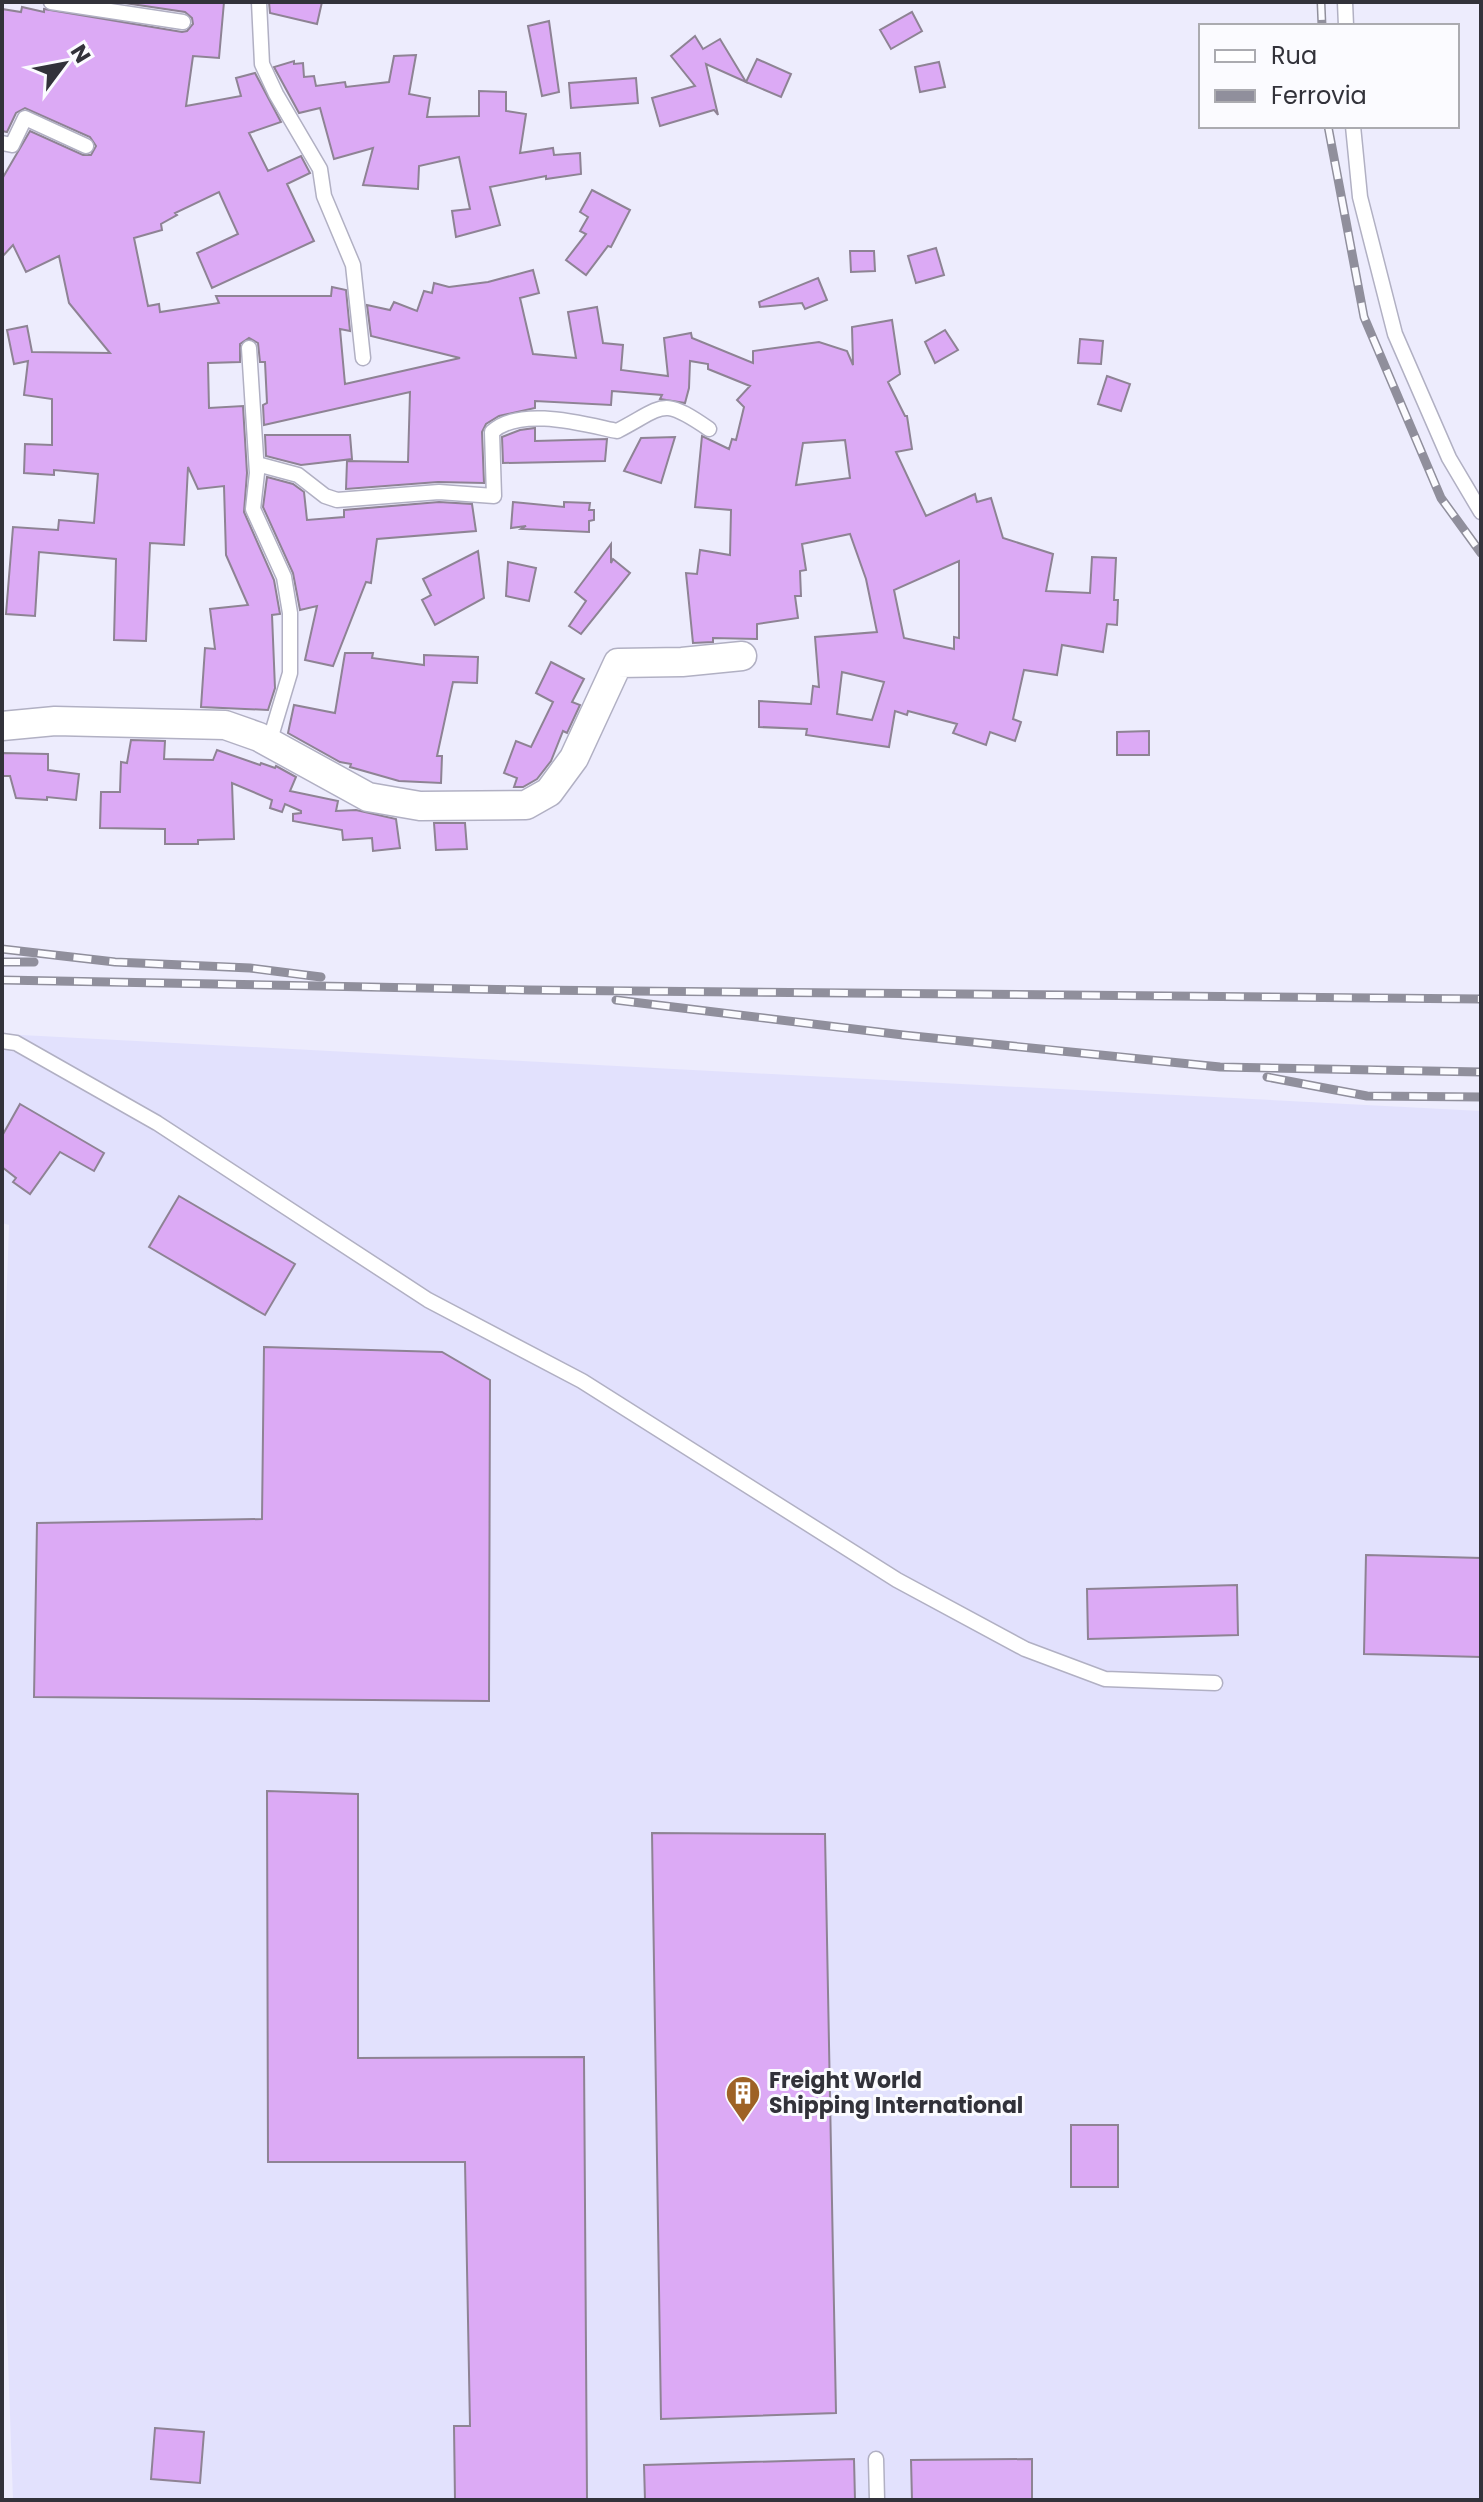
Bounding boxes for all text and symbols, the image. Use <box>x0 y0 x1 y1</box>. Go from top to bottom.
north arrow <box>24 24 104 104</box>
legend <box>1199 24 1459 128</box>
text: N <box>63 38 98 69</box>
text: Rua <box>1271 39 1317 72</box>
text: Ferrovia <box>1271 79 1367 112</box>
place label: Freight World Shipping International <box>769 2065 1023 2121</box>
building icon: Freight World Shipping International <box>724 2074 762 2124</box>

